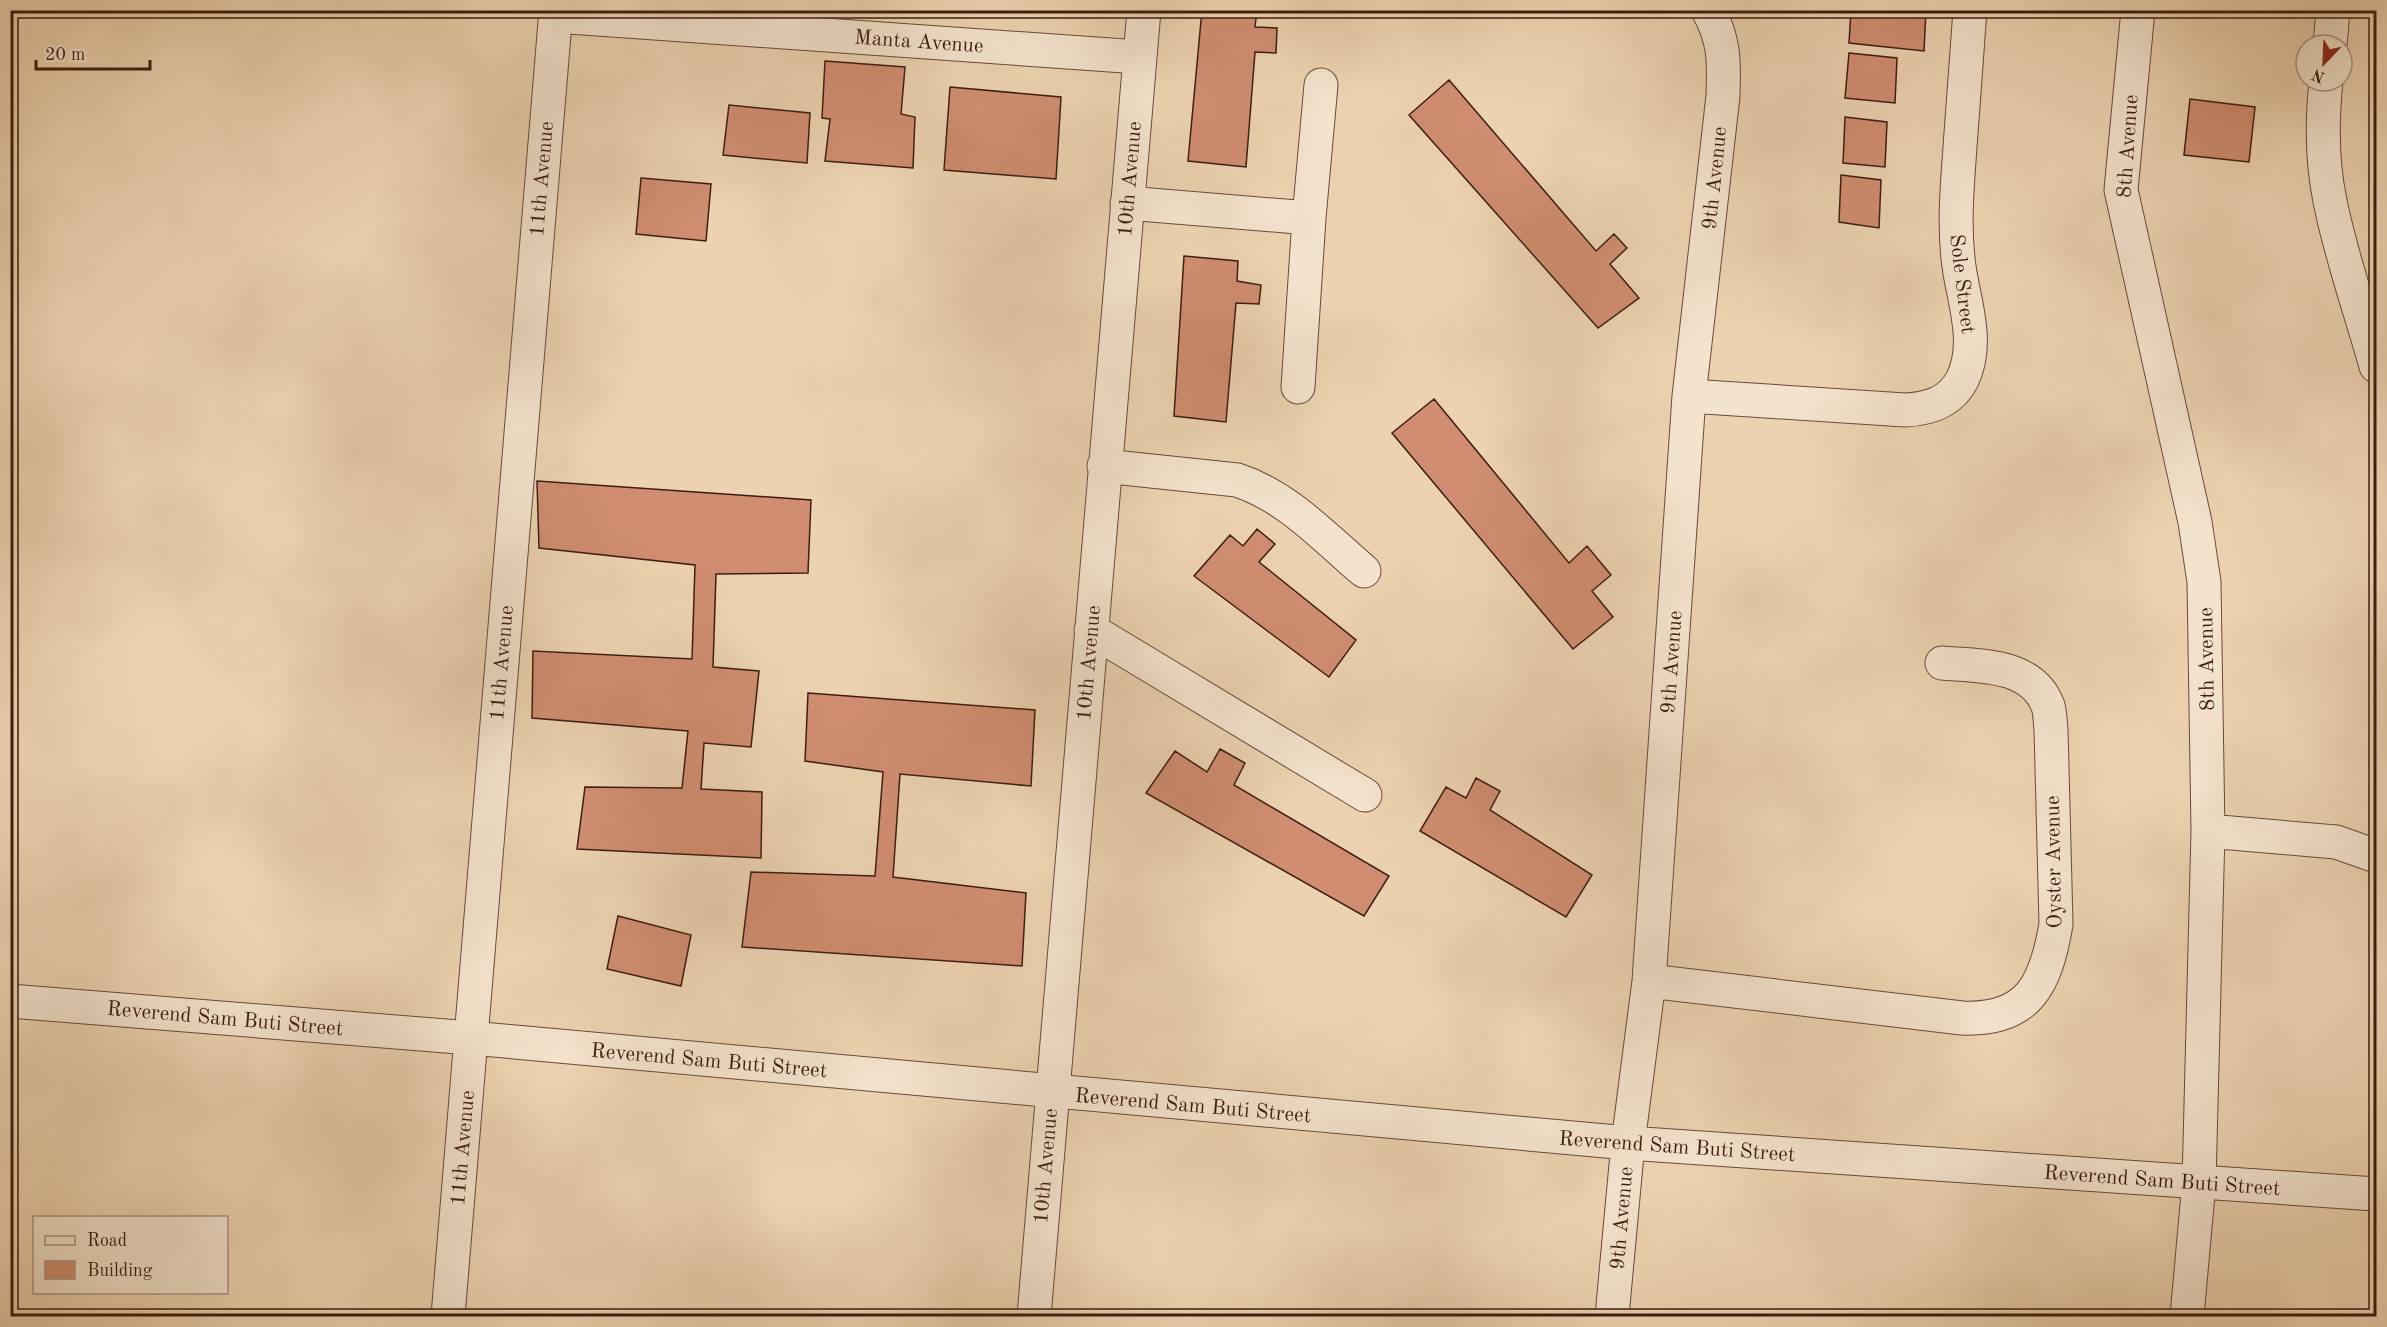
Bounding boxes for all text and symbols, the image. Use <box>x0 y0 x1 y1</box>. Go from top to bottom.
street label: Manta Avenue <box>854 28 984 57</box>
scale bar <box>36 33 150 71</box>
north arrow <box>2294 33 2354 93</box>
text: 20 m <box>45 46 85 64</box>
text: N <box>2309 65 2328 85</box>
street label: 8th Avenue <box>2114 94 2143 198</box>
street label: 11th Avenue <box>527 121 558 238</box>
street label: 10th Avenue <box>1115 121 1146 238</box>
street label: 9th Avenue <box>1700 126 1731 231</box>
street label: Sole Street <box>1945 233 1978 335</box>
street label: 11th Avenue <box>487 605 518 722</box>
street label: 10th Avenue <box>1074 605 1105 722</box>
street label: 8th Avenue <box>2196 607 2219 711</box>
street label: 9th Avenue <box>1658 610 1687 714</box>
street label: Oyster Avenue <box>2043 795 2066 929</box>
street label: Reverend Sam Buti Street <box>106 999 344 1040</box>
street label: Reverend Sam Buti Street <box>590 1041 828 1082</box>
street label: Reverend Sam Buti Street <box>1074 1086 1312 1127</box>
street label: 11th Avenue <box>448 1090 479 1207</box>
street label: 10th Avenue <box>1031 1108 1062 1225</box>
street label: Reverend Sam Buti Street <box>1558 1129 1796 1166</box>
street label: Reverend Sam Buti Street <box>2043 1163 2281 1200</box>
street label: 9th Avenue <box>1608 1166 1637 1271</box>
legend <box>33 1216 228 1294</box>
text: Road <box>87 1232 127 1250</box>
text: Building <box>87 1262 153 1280</box>

